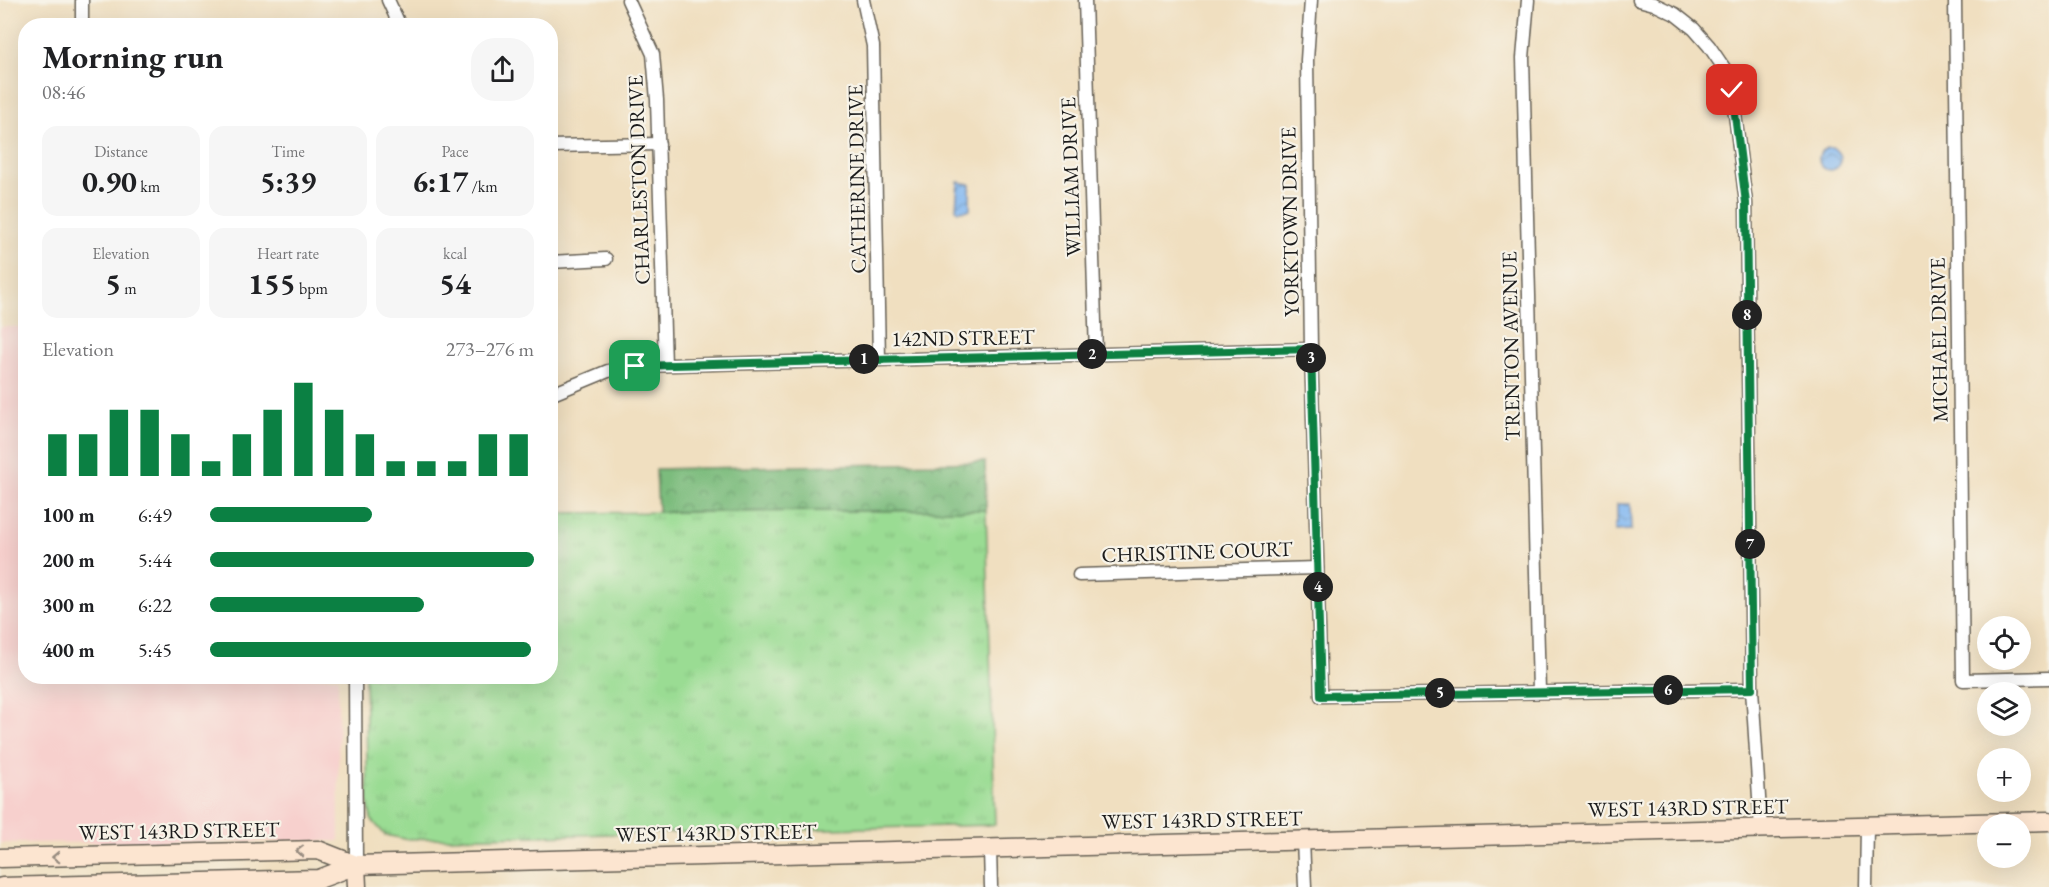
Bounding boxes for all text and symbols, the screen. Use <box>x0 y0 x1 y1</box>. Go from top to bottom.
text: Morning run <box>42 35 224 78</box>
button: share <box>471 38 534 101</box>
pin <box>1706 64 1757 115</box>
icon: check <box>1715 73 1748 106</box>
street label: CHARLESTON DRIVE <box>621 75 656 285</box>
text: 08:46 <box>42 79 85 105</box>
street label: CATHERINE DRIVE <box>841 84 872 274</box>
street label: WILLIAM DRIVE <box>1054 97 1087 257</box>
street label: YORKTOWN DRIVE <box>1274 127 1305 317</box>
text: Distance <box>94 141 148 162</box>
text: Time <box>271 141 305 162</box>
text: Pace <box>442 141 468 162</box>
text: 0.90 <box>82 162 137 201</box>
text: 5:39 <box>260 162 316 201</box>
text: 6:17 <box>412 162 468 201</box>
text: km <box>137 176 160 197</box>
text: /km <box>468 176 498 197</box>
text: Elevation <box>92 243 150 264</box>
text: Heart rate <box>257 243 319 264</box>
text: kcal <box>443 243 467 264</box>
street label: TRENTON AVENUE <box>1495 251 1526 441</box>
street label: MICHAEL DRIVE <box>1924 257 1953 423</box>
text: 5 <box>105 264 121 303</box>
text: 155 <box>248 264 296 303</box>
text: 54 <box>439 264 471 303</box>
text: m <box>121 278 137 299</box>
text: bpm <box>296 278 328 299</box>
pin: 8 <box>1732 300 1762 330</box>
text: 8 <box>1743 304 1751 325</box>
street label: 142ND STREET <box>891 323 1036 352</box>
text: Elevation <box>42 336 114 362</box>
text: 273–276 m <box>446 336 534 362</box>
pin: 2 <box>1077 339 1107 369</box>
pin <box>609 340 660 391</box>
text: 2 <box>1088 343 1096 364</box>
pin: 3 <box>1296 343 1326 373</box>
pin: 1 <box>849 344 879 374</box>
text: 3 <box>1307 347 1315 368</box>
text: 1 <box>860 348 868 369</box>
icon: arrive <box>618 349 651 382</box>
text: 100 m <box>42 502 95 528</box>
text: 6:49 <box>138 502 172 528</box>
pin: 7 <box>1735 529 1765 559</box>
text: 7 <box>1746 533 1754 554</box>
street label: CHRISTINE COURT <box>1101 535 1294 568</box>
text: 200 m <box>42 547 95 573</box>
text: 5:44 <box>138 547 172 573</box>
pin: 4 <box>1303 572 1333 602</box>
text: 4 <box>1314 576 1322 597</box>
text: 300 m <box>42 592 95 618</box>
text: 6:22 <box>138 592 172 618</box>
map controls <box>1977 616 2031 868</box>
button: locate <box>1977 616 2031 670</box>
text: 400 m <box>42 637 95 663</box>
text: 5:45 <box>138 637 172 663</box>
pin: 6 <box>1653 675 1683 705</box>
pin: 5 <box>1425 678 1455 708</box>
text: 6 <box>1664 679 1672 700</box>
text: 5 <box>1436 682 1444 703</box>
button: layers <box>1977 682 2031 736</box>
button: + <box>1977 748 2031 802</box>
street label: WEST 143RD STREET <box>1587 792 1790 823</box>
street label: WEST 143RD STREET <box>1101 804 1304 835</box>
button: − <box>1977 814 2031 868</box>
street label: WEST 143RD STREET <box>78 815 281 846</box>
street label: WEST 143RD STREET <box>615 817 818 848</box>
one-way arrow <box>296 845 305 857</box>
one-way arrow <box>51 851 60 863</box>

